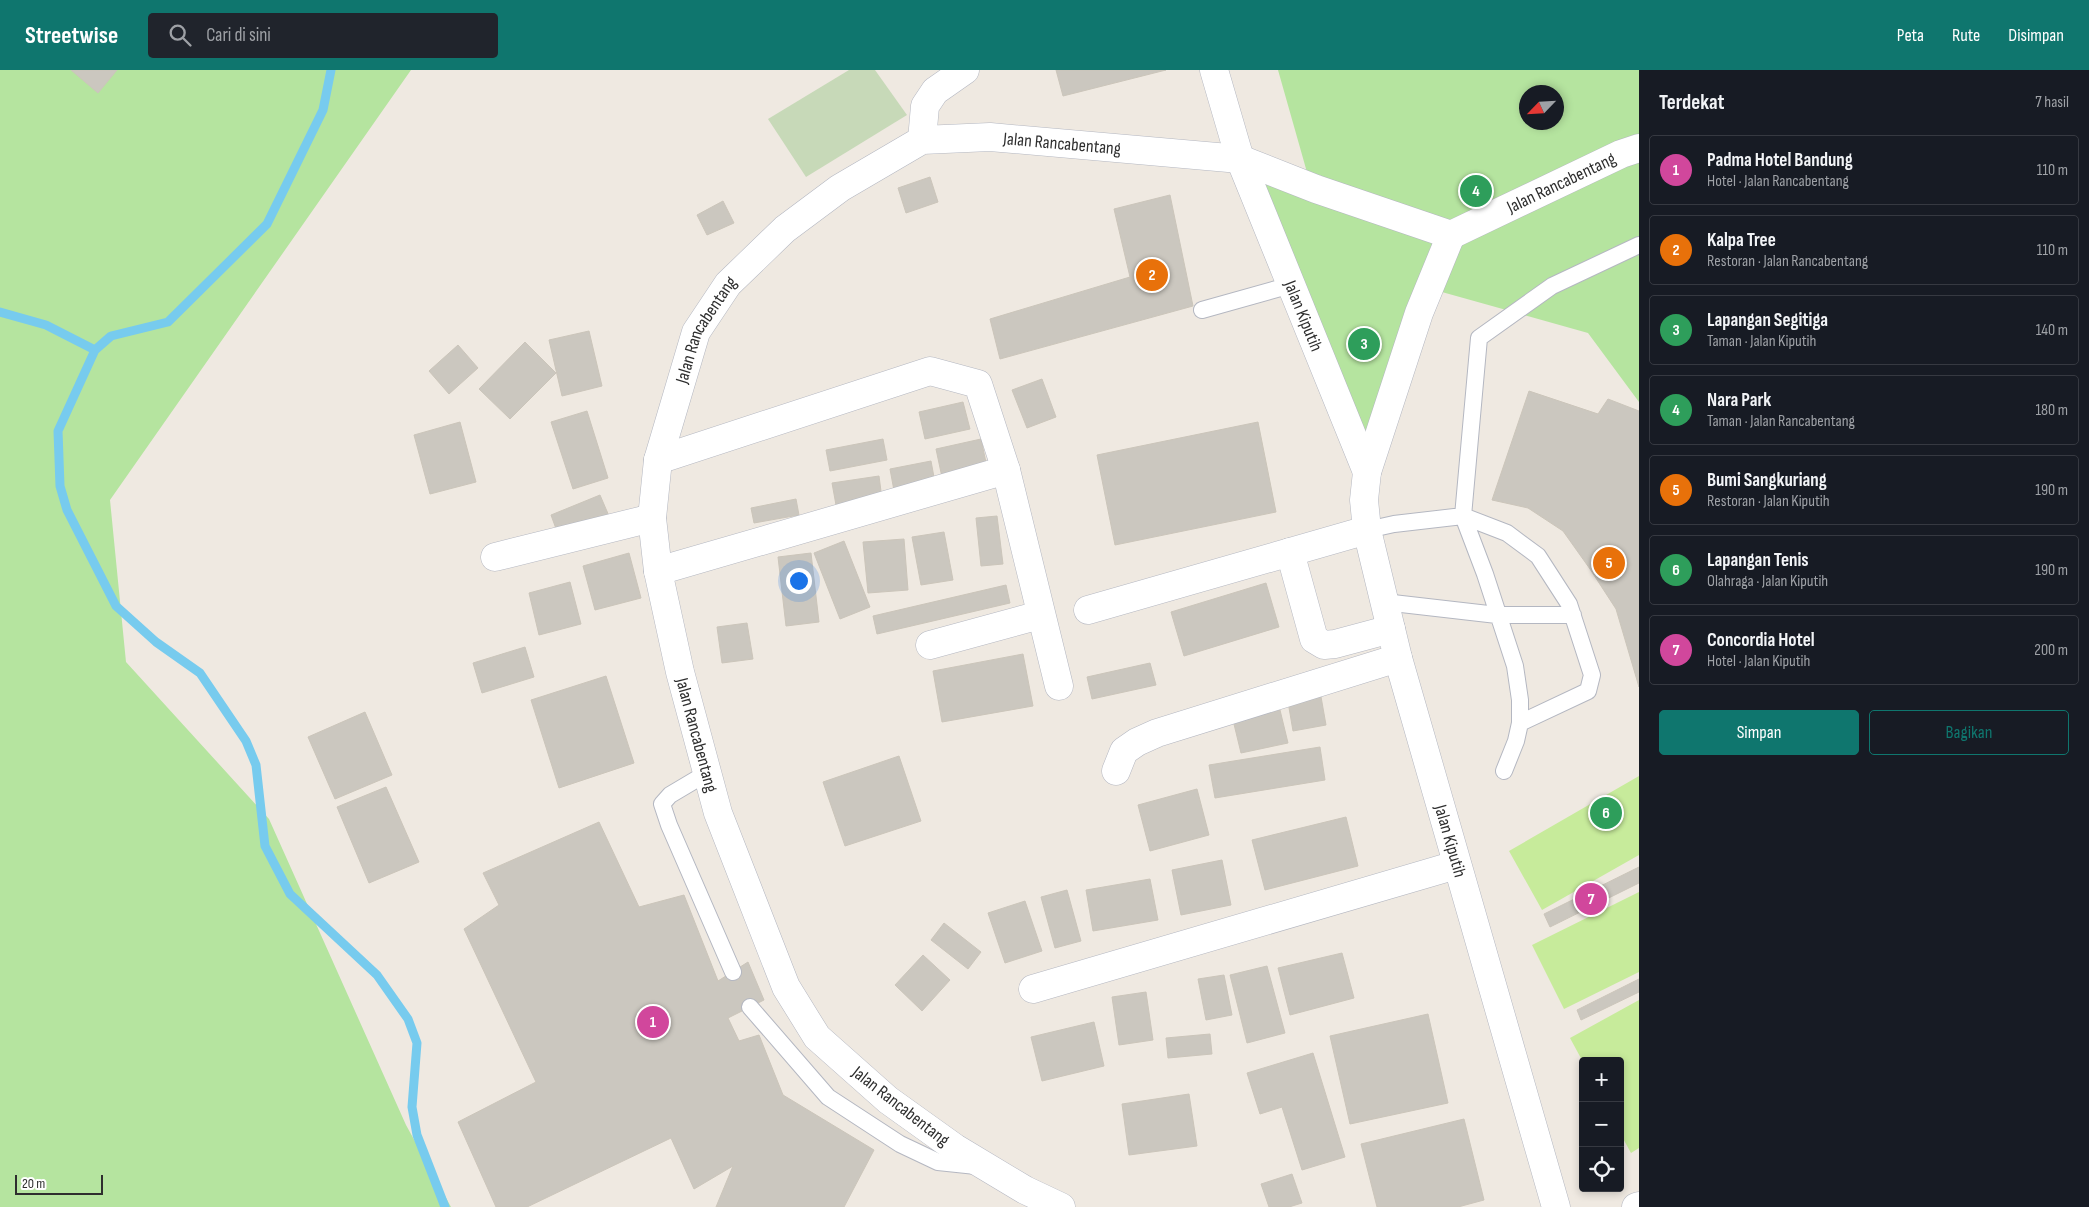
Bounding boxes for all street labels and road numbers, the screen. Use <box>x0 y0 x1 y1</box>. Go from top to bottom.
street label: Jalan Rancabentang <box>1001 128 1122 159</box>
street label: Jalan Rancabentang <box>1503 148 1619 218</box>
street label: Jalan Rancabentang <box>671 272 741 387</box>
street label: Jalan Kiputih <box>1279 277 1327 355</box>
street label: Jalan Rancabentang <box>671 675 722 795</box>
street label: Jalan Kiputih <box>1429 801 1471 880</box>
street label: Jalan Rancabentang <box>847 1061 954 1151</box>

